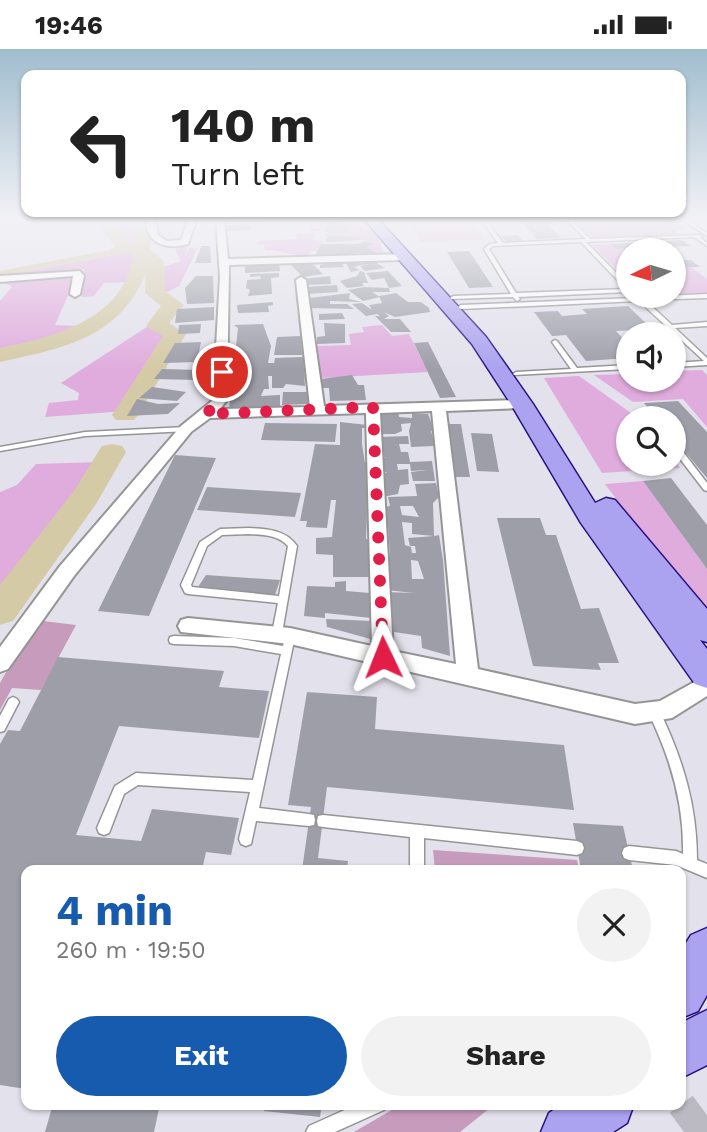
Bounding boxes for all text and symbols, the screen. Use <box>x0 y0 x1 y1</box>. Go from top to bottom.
text: 19:46 <box>35 10 103 40</box>
text: 140 m <box>171 96 315 154</box>
icon: left <box>56 98 147 189</box>
text: Turn left <box>171 155 304 193</box>
north arrow <box>616 238 686 308</box>
map controls <box>616 238 686 476</box>
button: sound <box>616 322 686 392</box>
pin <box>192 342 252 402</box>
icon: arrive <box>203 353 241 391</box>
button: search <box>616 406 686 476</box>
position arrow <box>346 620 420 694</box>
text: 4 min <box>56 886 173 935</box>
button: close <box>577 888 651 962</box>
text: 260 m · 19:50 <box>56 937 206 964</box>
button: Exit <box>56 1016 347 1096</box>
button: Share <box>361 1016 651 1096</box>

